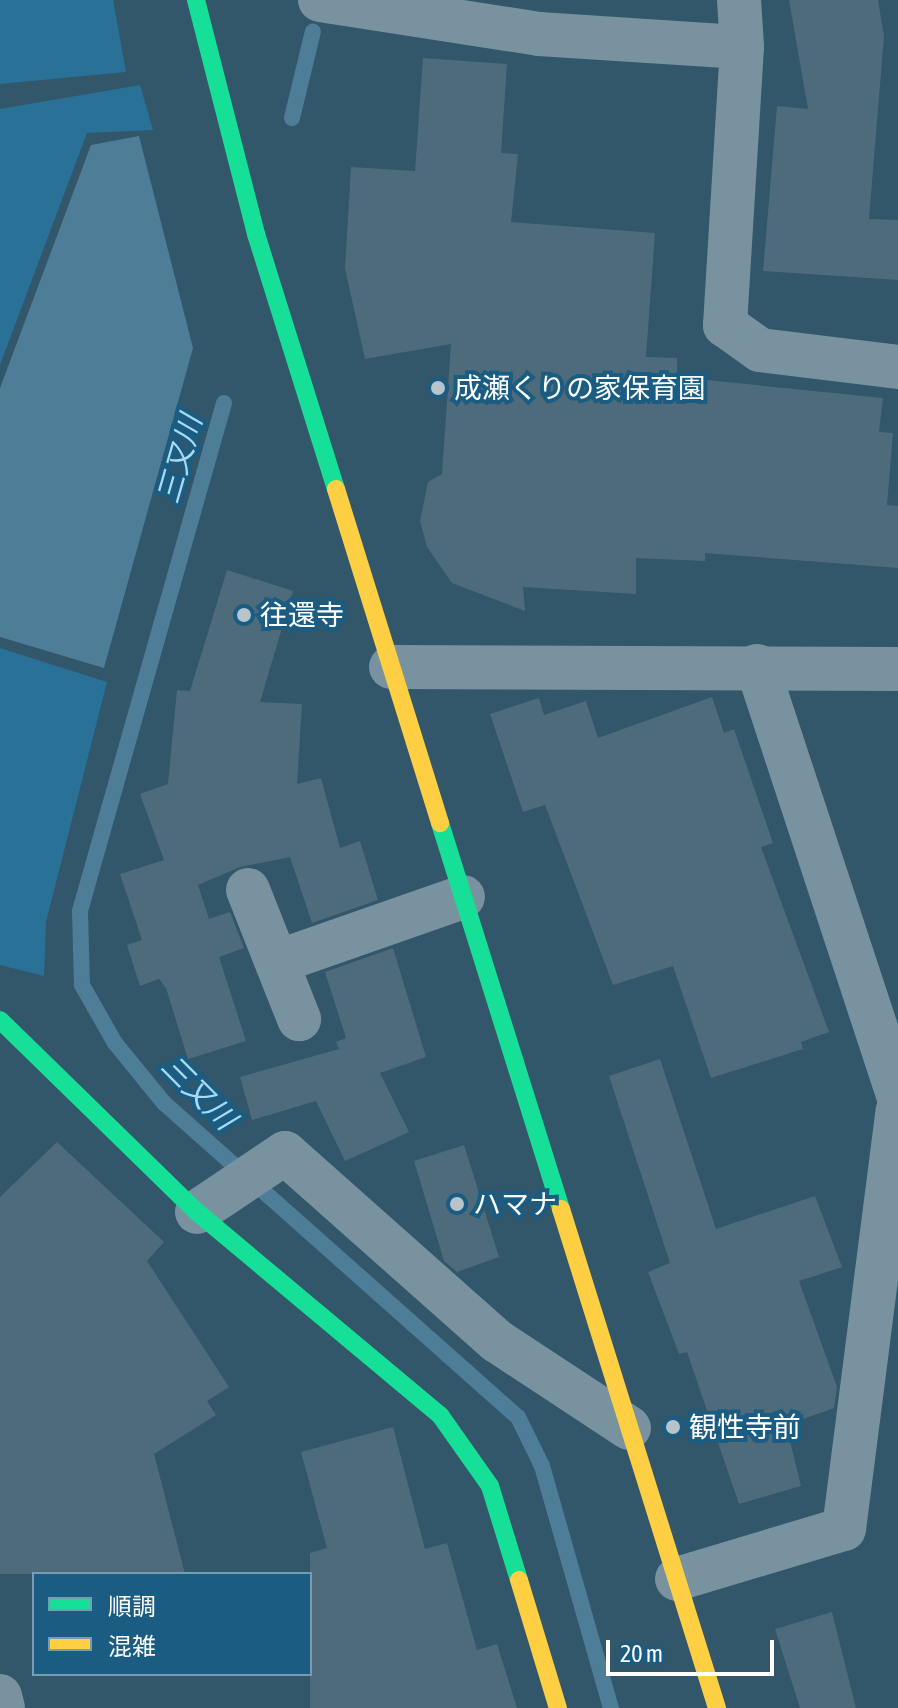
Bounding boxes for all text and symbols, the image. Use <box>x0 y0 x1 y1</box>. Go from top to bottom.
place label: 成瀬くりの家保育園 <box>454 371 706 405</box>
marker: 成瀬くりの家保育園 <box>429 379 447 397</box>
water label: 三又川 <box>149 411 209 507</box>
place label: 往還寺 <box>260 598 344 632</box>
marker: 往還寺 <box>235 606 253 624</box>
water label: 三又川 <box>154 1047 244 1137</box>
place label: ハマナ <box>473 1187 557 1221</box>
marker: ハマナ <box>448 1195 466 1213</box>
place label: 観性寺前 <box>689 1410 801 1444</box>
marker: 観性寺前 <box>664 1418 682 1436</box>
legend <box>32 1572 312 1676</box>
text: 順調 <box>108 1593 156 1620</box>
scale bar <box>610 1624 778 1674</box>
text: 混雑 <box>108 1633 156 1660</box>
text: 20 m <box>620 1640 663 1667</box>

